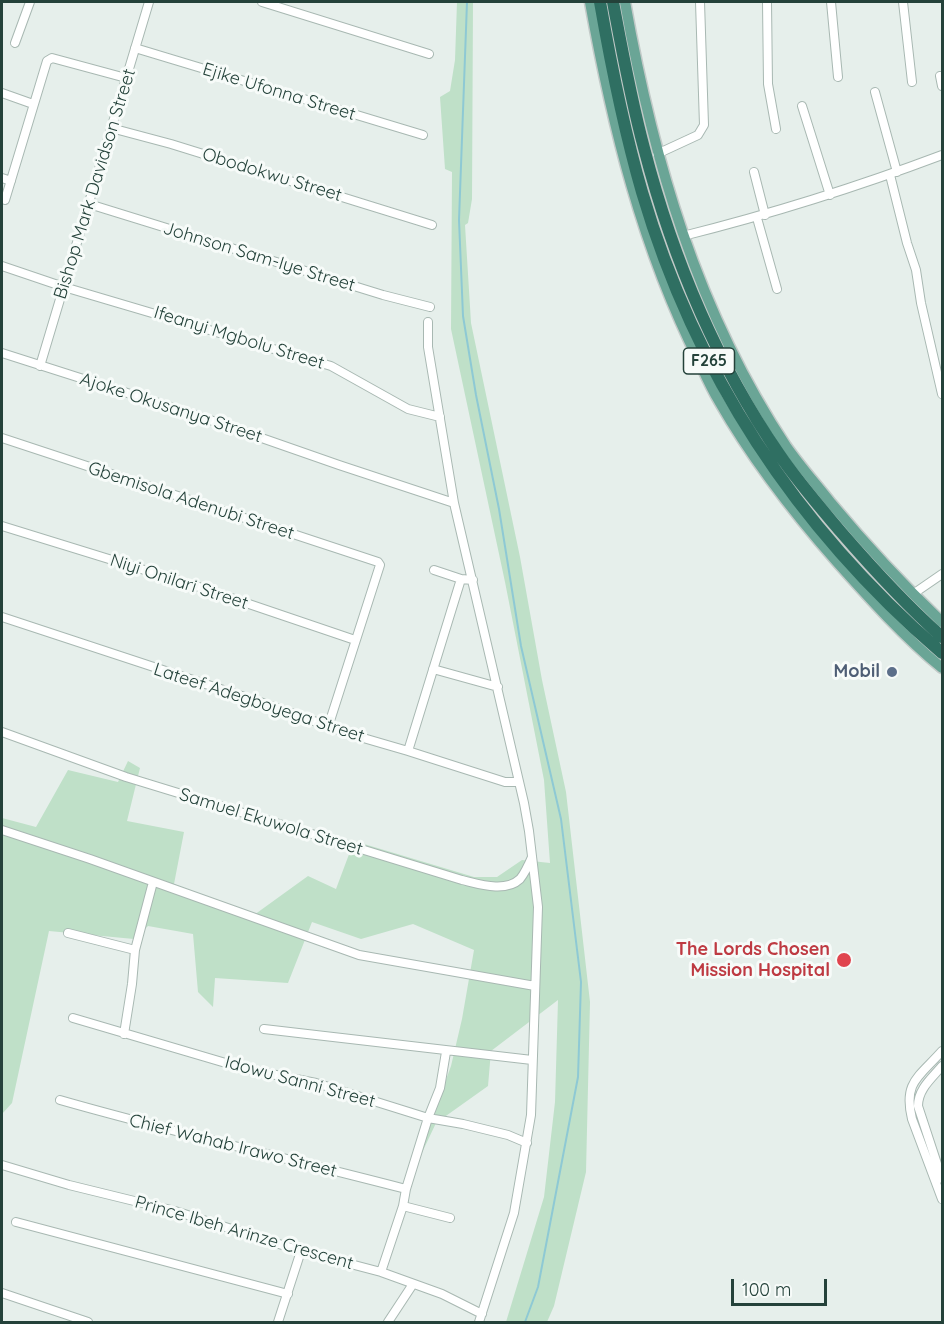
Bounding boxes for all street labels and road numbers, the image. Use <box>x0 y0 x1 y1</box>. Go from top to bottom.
street label: Ejike Ufonna Street <box>200 58 358 126</box>
street label: Bishop Mark Davidson Street <box>50 66 140 302</box>
street label: Obodokwu Street <box>200 143 344 207</box>
street label: Johnson Sam-Iye Street <box>160 217 358 297</box>
street label: Ifeanyi Mgbolu Street <box>151 302 327 374</box>
road number: F265 <box>684 348 734 374</box>
street label: Ajoke Okusanya Street <box>77 368 265 448</box>
street label: Gbemisola Adenubi Street <box>85 457 297 545</box>
street label: Niyi Onilari Street <box>107 549 251 615</box>
street label: Lateef Adegboyega Street <box>151 659 367 747</box>
street label: Samuel Ekuwola Street <box>177 784 365 860</box>
street label: Idowu Sanni Street <box>222 1052 378 1112</box>
street label: Chief Wahab Irawo Street <box>127 1110 339 1182</box>
street label: Prince Ibeh Arinze Crescent <box>132 1191 356 1275</box>

